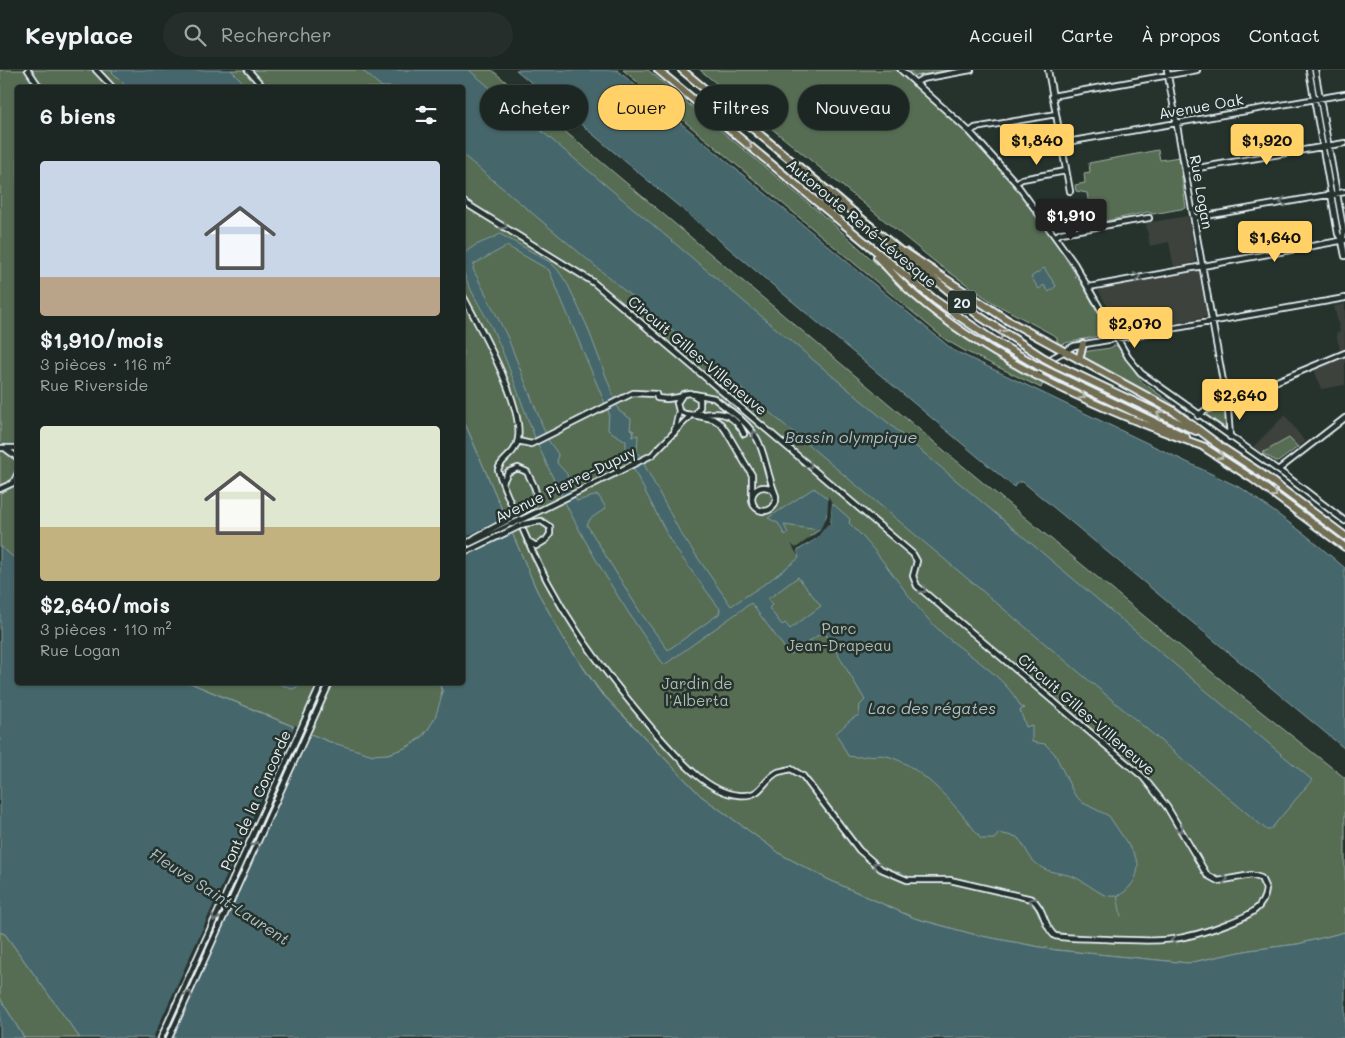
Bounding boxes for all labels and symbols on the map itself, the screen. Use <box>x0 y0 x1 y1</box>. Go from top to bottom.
street label: Avenue Oak <box>1157 89 1245 123</box>
pin: $1,840 <box>996 124 1078 166</box>
pin: $1,920 <box>1226 124 1308 166</box>
one-way arrow <box>744 140 753 149</box>
street label: Rue Logan <box>1186 153 1218 231</box>
street label: Autoroute René-Lévesque <box>783 154 941 292</box>
one-way arrow <box>1279 197 1288 207</box>
pin: $1,910 <box>1030 198 1112 241</box>
one-way arrow <box>499 220 508 229</box>
pin: $1,640 <box>1234 220 1316 263</box>
one-way arrow <box>1132 272 1141 282</box>
road number: 20 <box>948 290 976 313</box>
street label: Circuit Gilles-Villeneuve <box>624 291 772 419</box>
pin: $2,070 <box>1094 306 1176 349</box>
one-way arrow <box>998 330 1008 339</box>
pin: $2,640 <box>1199 378 1281 421</box>
one-way arrow <box>1077 390 1086 401</box>
one-way arrow <box>1156 410 1165 420</box>
water label: Bassin olympique <box>785 426 917 447</box>
one-way arrow <box>752 430 761 439</box>
street label: Avenue Pierre-Dupuy <box>491 441 639 527</box>
one-way arrow <box>1214 450 1223 460</box>
one-way arrow <box>803 460 812 468</box>
one-way arrow <box>1268 488 1278 497</box>
one-way arrow <box>918 585 927 594</box>
park label: Parc Jean-Drapeau <box>787 618 891 655</box>
street label: Circuit Gilles-Villeneuve <box>1014 649 1160 779</box>
park label: Jardin de l'Alberta <box>661 673 733 710</box>
water label: Lac des régates <box>868 697 996 718</box>
street label: Pont de la Concorde <box>215 727 295 873</box>
one-way arrow <box>1174 824 1184 833</box>
one-way arrow <box>249 841 260 850</box>
water label: Fleuve Saint-Laurent <box>146 843 294 949</box>
one-way arrow <box>873 863 882 871</box>
one-way arrow <box>1221 874 1229 885</box>
one-way arrow <box>1028 897 1037 907</box>
one-way arrow <box>211 913 222 922</box>
one-way arrow <box>1169 934 1177 945</box>
one-way arrow <box>182 990 193 999</box>

